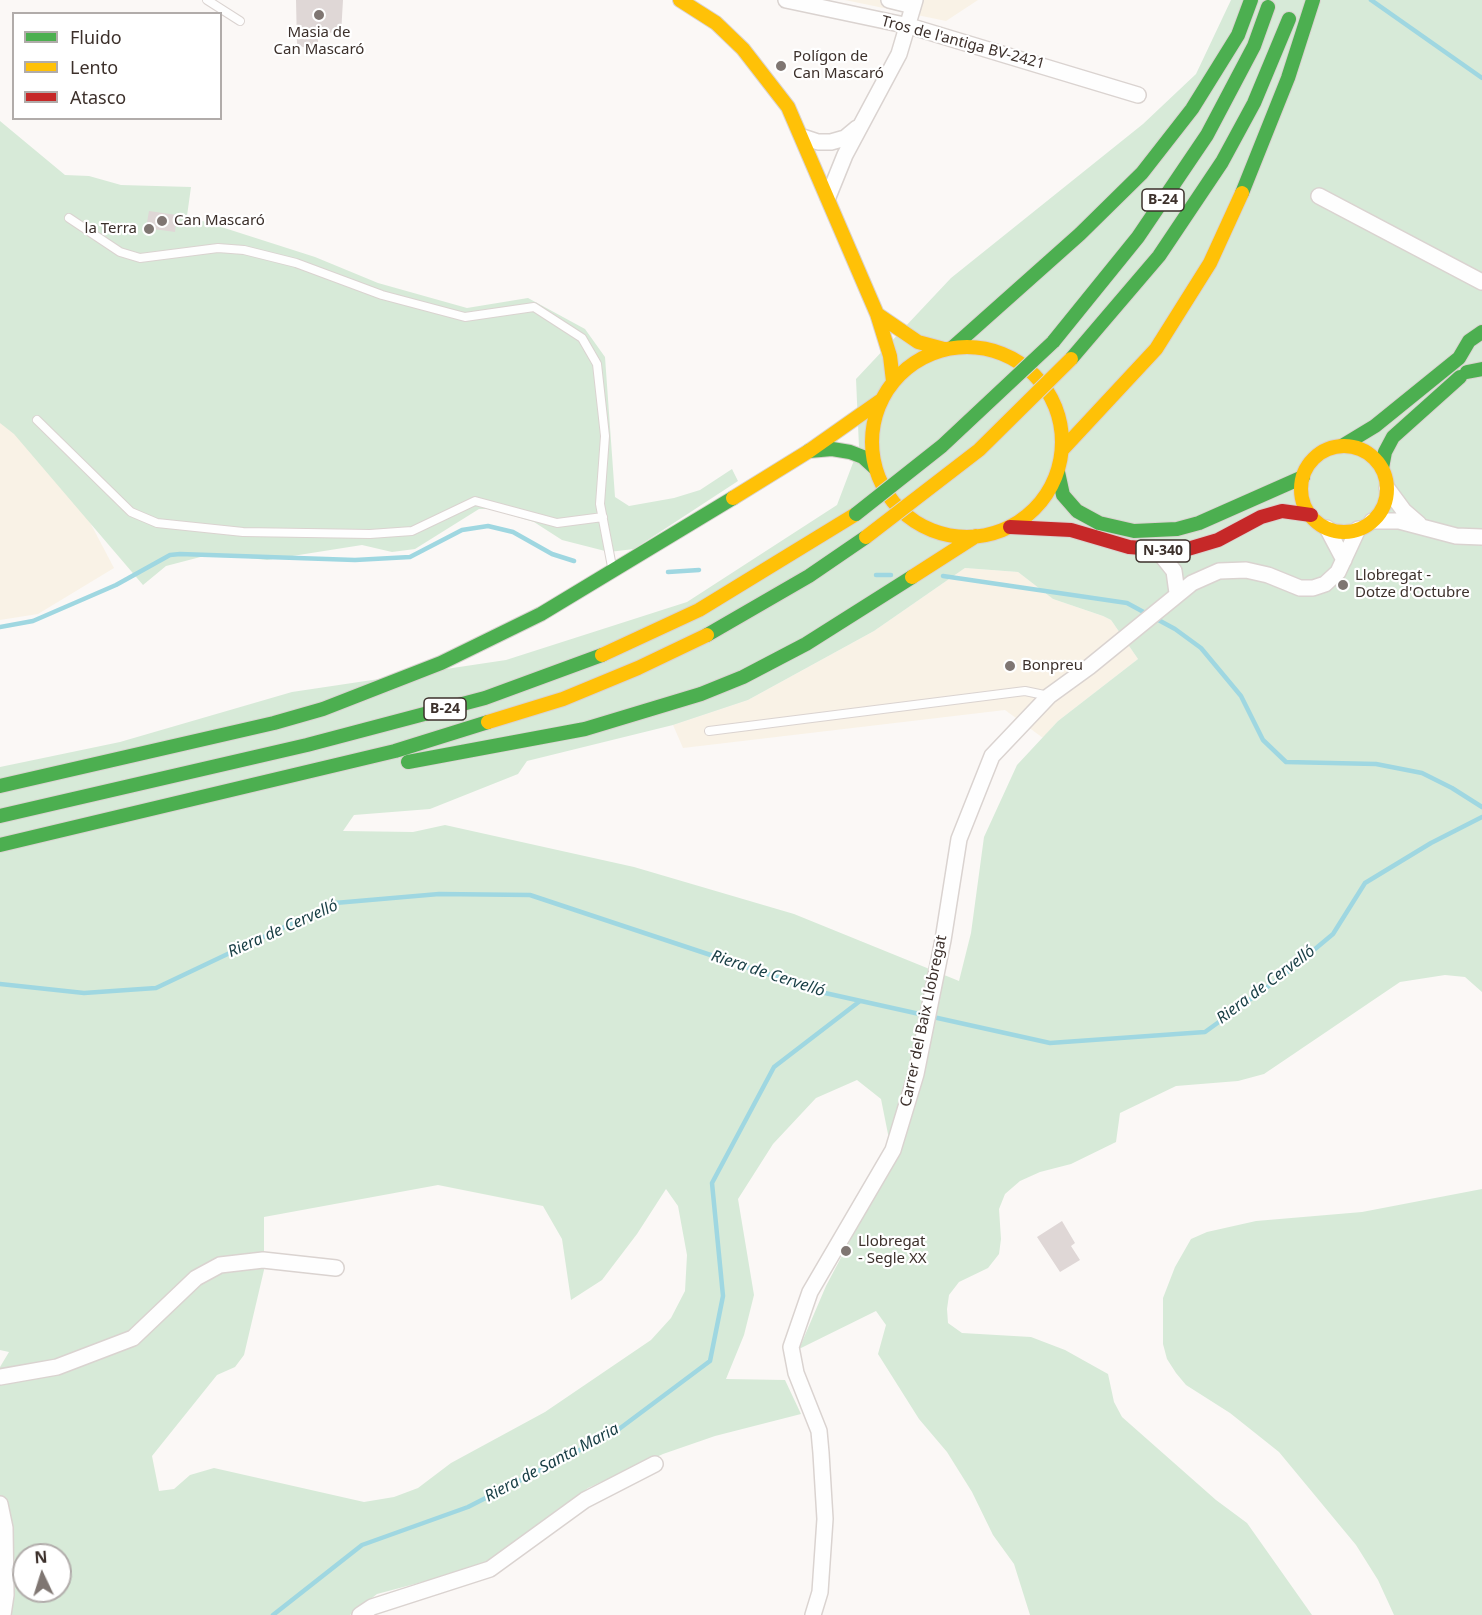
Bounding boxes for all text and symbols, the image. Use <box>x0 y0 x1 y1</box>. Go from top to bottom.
marker: Masia de Can Mascaró <box>312 8 326 22</box>
legend <box>12 12 222 120</box>
street label: Tros de l'antiga BV-2421 <box>879 13 1047 73</box>
place label: Masia de Can Mascaró <box>274 24 364 59</box>
text: Fluido <box>70 25 122 49</box>
place label: Polígon de Can Mascaró <box>793 48 884 83</box>
text: Lento <box>70 55 118 79</box>
marker: Polígon de Can Mascaró <box>774 59 788 73</box>
text: Atasco <box>70 85 126 109</box>
road number: B-24 <box>1142 189 1184 211</box>
place label: Can Mascaró <box>174 212 265 230</box>
marker: Can Mascaró <box>155 214 169 228</box>
place label: la Terra <box>85 220 137 238</box>
marker: la Terra <box>142 222 156 236</box>
road number: N-340 <box>1136 540 1190 562</box>
place label: Llobregat - Dotze d'Octubre <box>1355 567 1470 602</box>
marker: Llobregat - Dotze d'Octubre <box>1336 578 1350 592</box>
place label: Bonpreu <box>1022 657 1083 675</box>
marker: Bonpreu <box>1003 659 1017 673</box>
road number: B-24 <box>424 698 466 720</box>
water label: Riera de Cervelló <box>225 896 341 962</box>
street label: Carrer del Baix Llobregat <box>897 933 951 1109</box>
water label: Riera de Cervelló <box>1213 942 1319 1028</box>
water label: Riera de Cervelló <box>709 947 827 1001</box>
place label: Llobregat - Segle XX <box>858 1233 926 1268</box>
marker: Llobregat - Segle XX <box>839 1244 853 1258</box>
water label: Riera de Santa Maria <box>482 1420 622 1506</box>
north arrow <box>12 1543 72 1603</box>
text: N <box>34 1546 48 1568</box>

